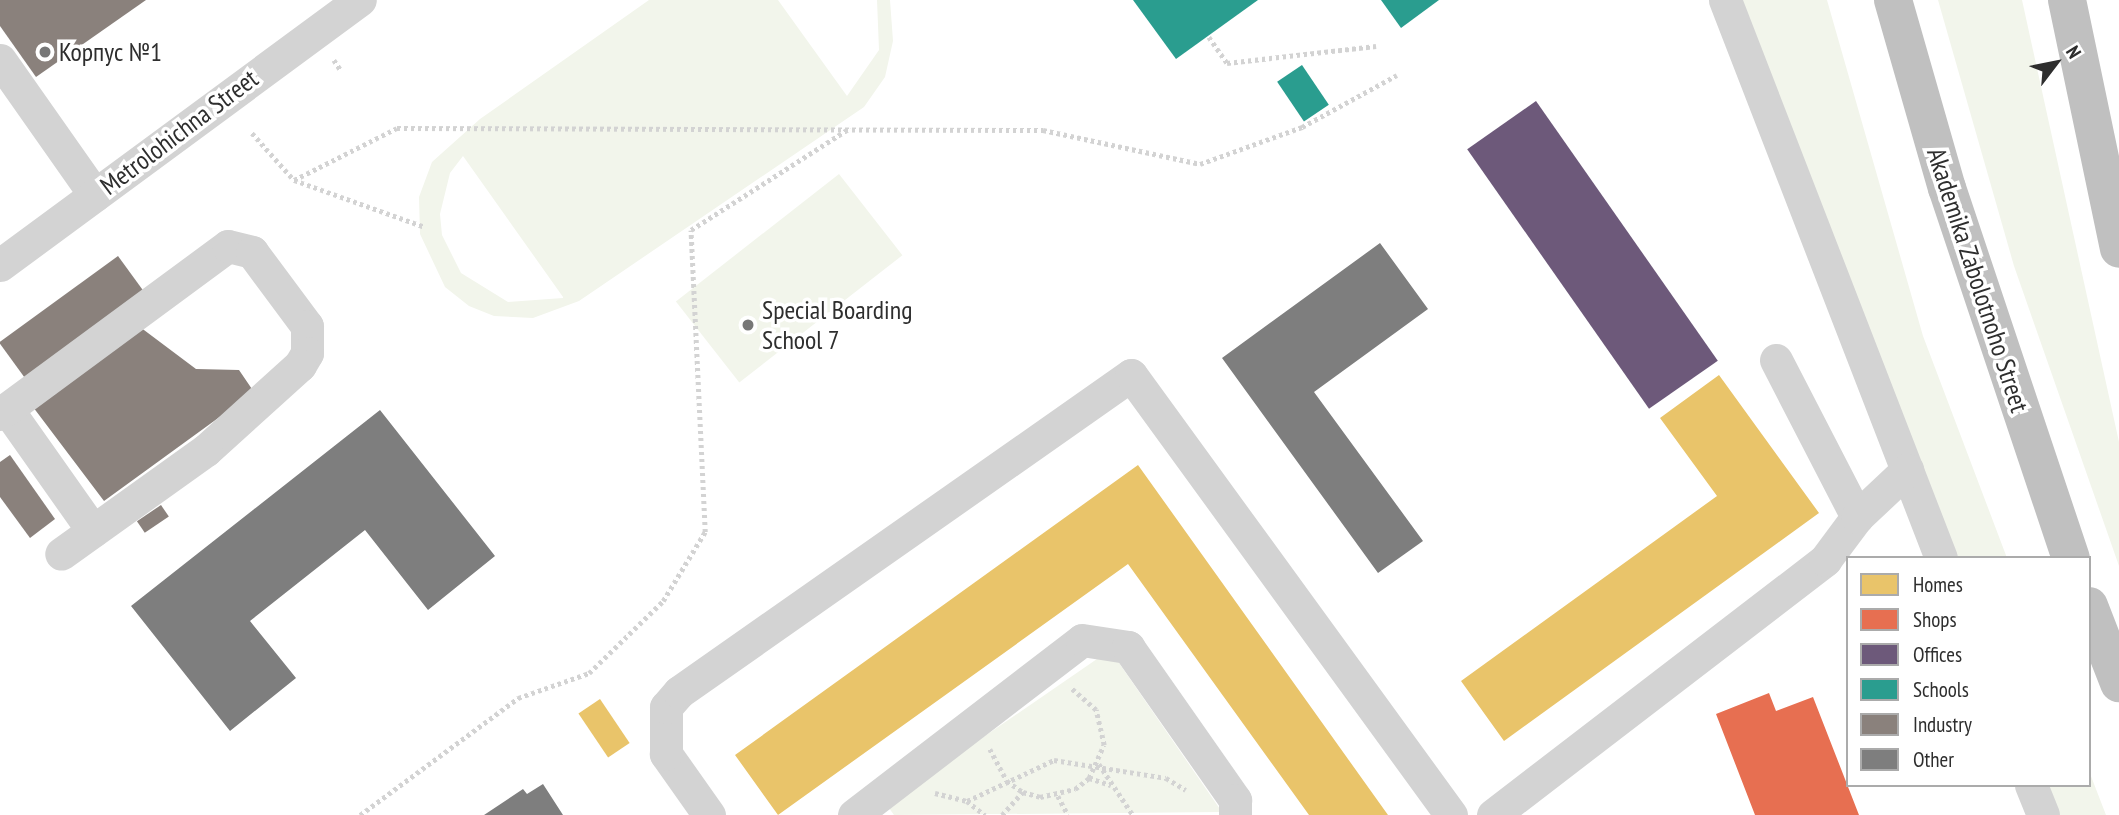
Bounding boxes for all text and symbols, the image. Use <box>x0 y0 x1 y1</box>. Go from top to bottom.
north arrow <box>2021 28 2091 98</box>
place label: Корпус №1 <box>59 36 162 68</box>
text: N <box>2061 41 2087 63</box>
marker: Корпус №1 <box>37 44 53 60</box>
street label: Metrolohichna Street <box>94 63 264 201</box>
street label: Akademika Zabolotnoho Street <box>1920 144 2036 416</box>
place label: Special Boarding School 7 <box>762 294 912 356</box>
marker: Special Boarding School 7 <box>740 317 756 333</box>
legend <box>1846 556 2091 787</box>
text: Homes <box>1913 571 1963 598</box>
text: Shops <box>1913 606 1957 633</box>
text: Offices <box>1913 641 1962 668</box>
text: Schools <box>1913 676 1969 703</box>
text: Industry <box>1913 711 1972 738</box>
text: Other <box>1913 746 1954 773</box>

